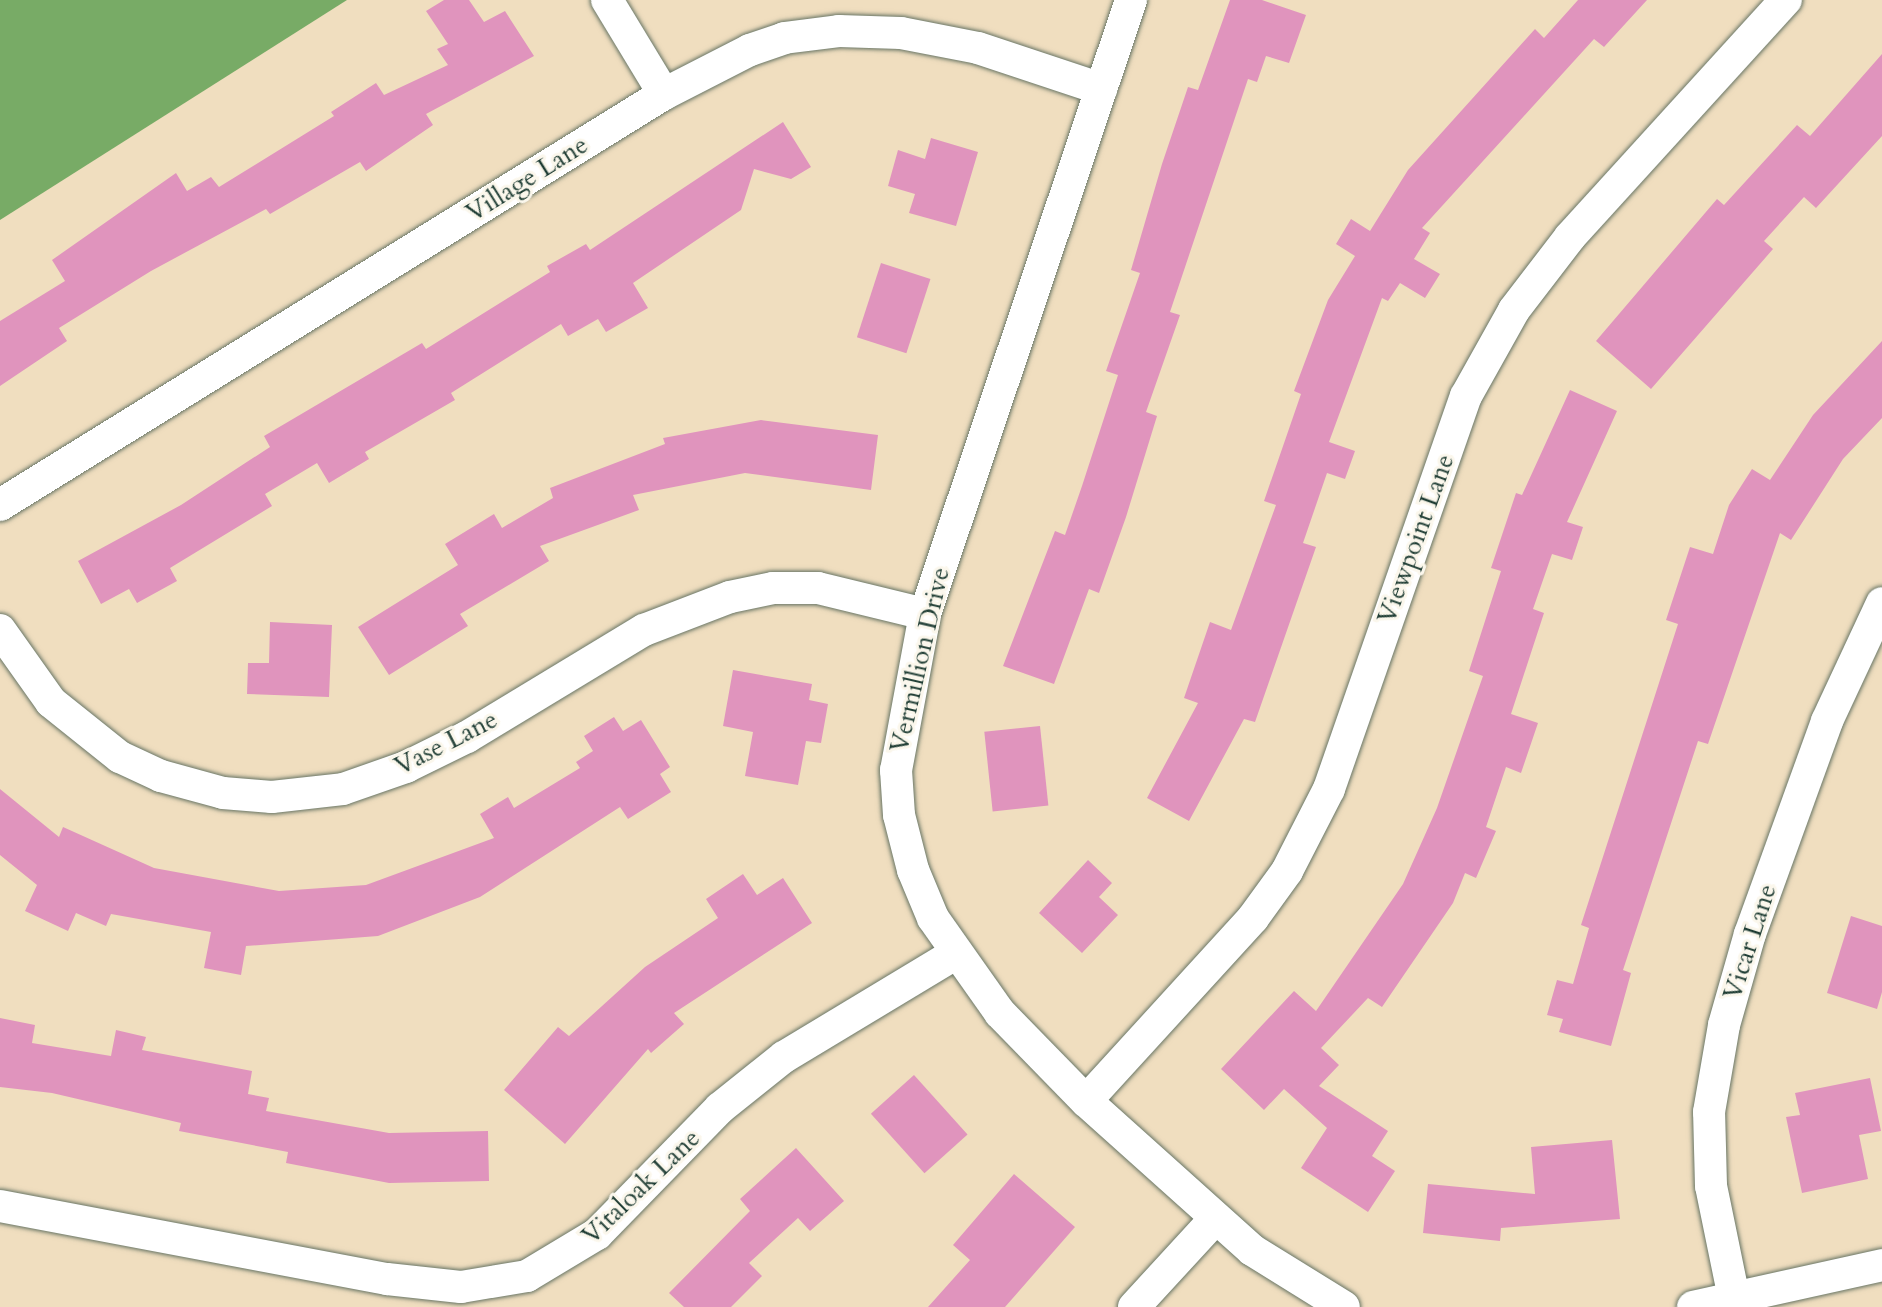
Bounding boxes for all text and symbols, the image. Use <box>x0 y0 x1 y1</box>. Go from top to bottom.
street label: Village Lane <box>460 129 594 229</box>
street label: Viewpoint Lane <box>1371 450 1461 628</box>
street label: Vermillion Drive <box>884 564 956 756</box>
street label: Vase Lane <box>389 704 503 782</box>
street label: Vicar Lane <box>1717 880 1783 1004</box>
street label: Vitaloak Lane <box>575 1123 707 1251</box>

